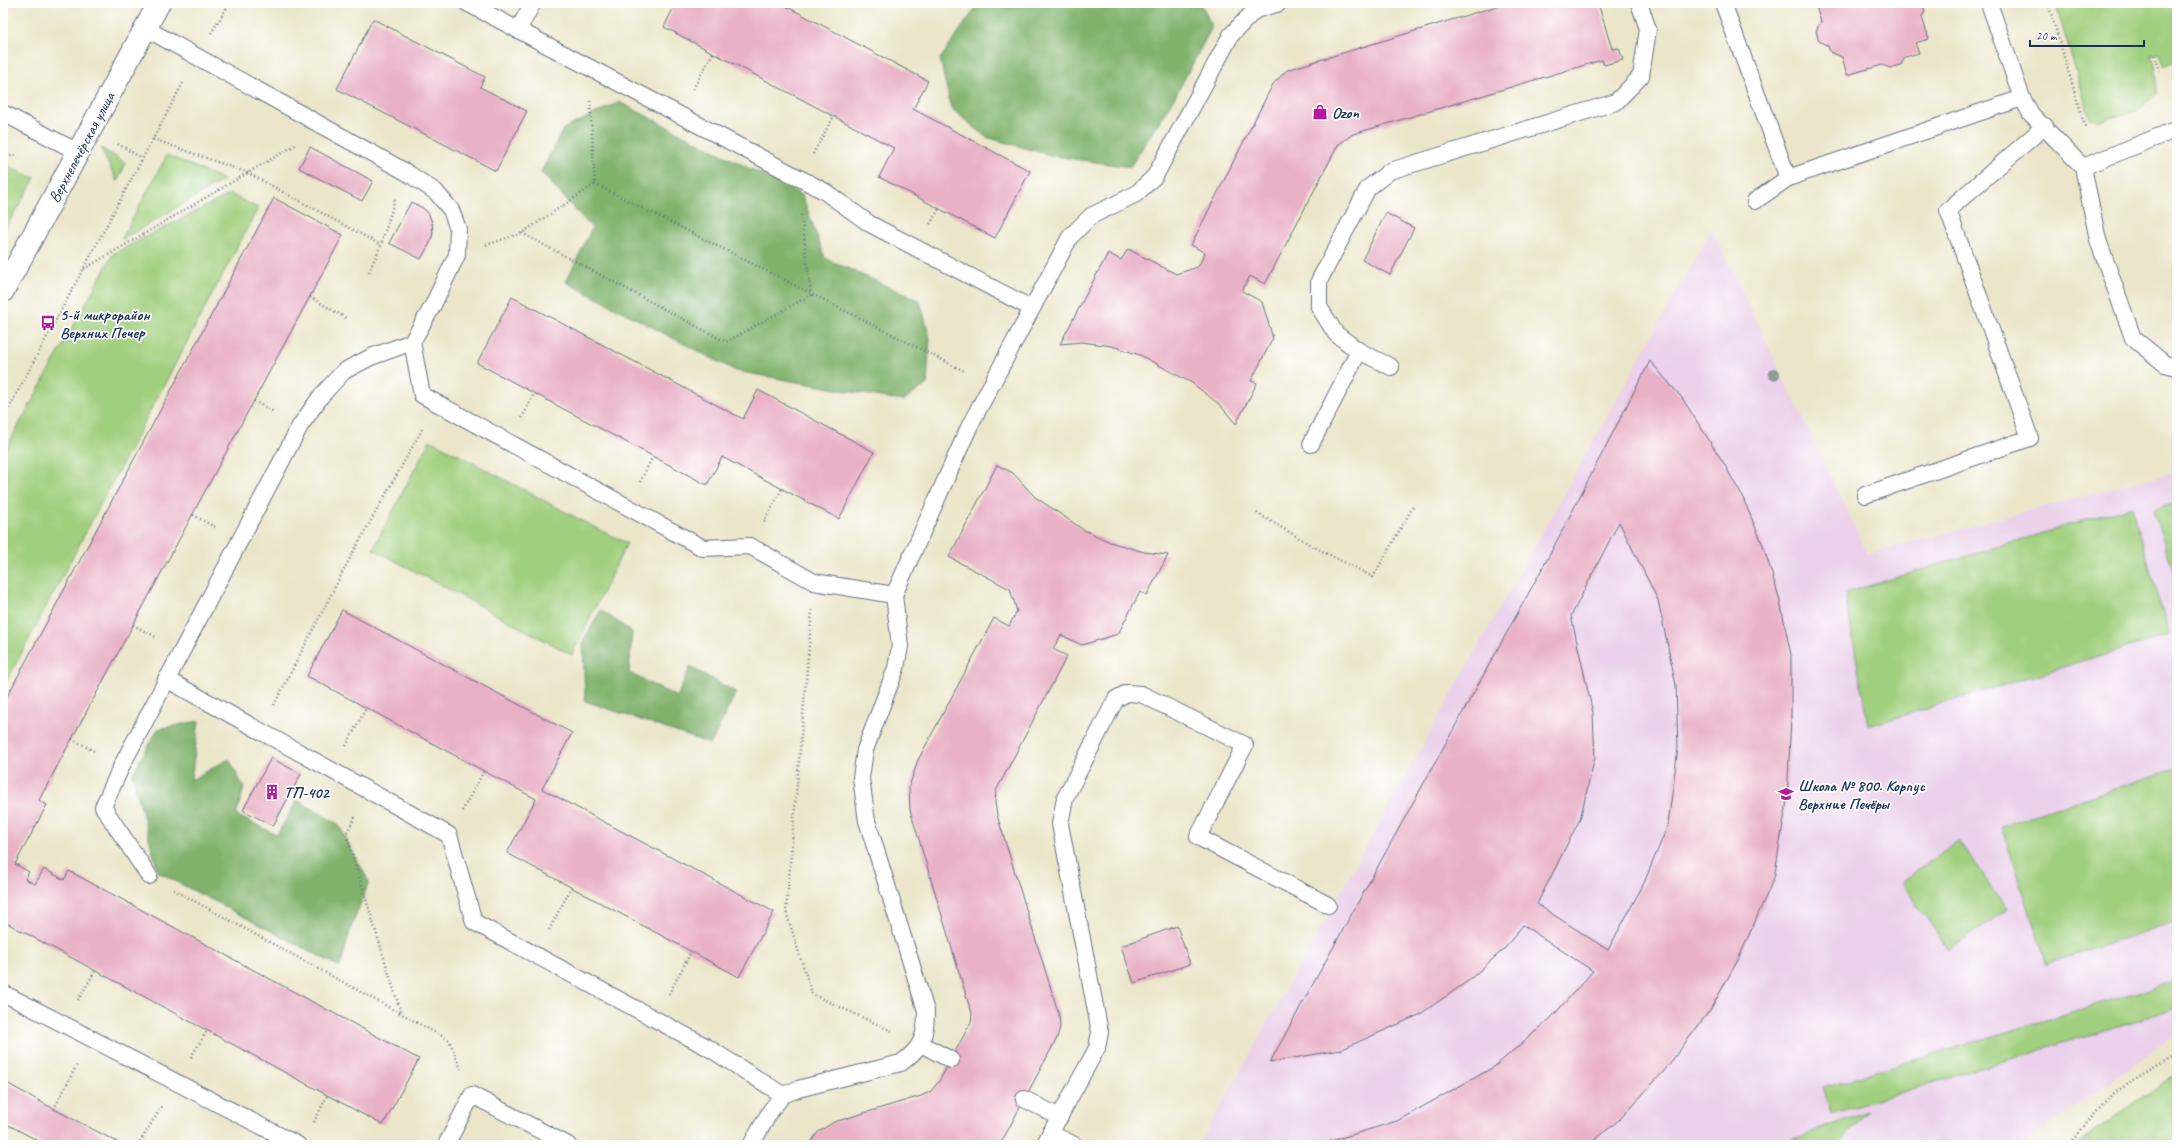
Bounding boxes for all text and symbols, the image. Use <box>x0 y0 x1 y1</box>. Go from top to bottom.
scale bar <box>2030 22 2144 48</box>
text: 20 m <box>2036 28 2058 44</box>
street label: Верхнепечёрская улица <box>44 87 120 206</box>
shop icon: Ozon <box>1311 103 1329 121</box>
place label: Ozon <box>1332 103 1359 123</box>
place label: 5-й микрорайон Верхних Печер <box>60 305 150 343</box>
bus stop icon: 5-й микрорайон Верхних Печер <box>39 314 57 332</box>
place label: Школа № 800. Корпус Верхние Печёры <box>1798 776 1925 814</box>
building icon: ТП-402 <box>263 783 281 801</box>
place label: ТП-402 <box>284 783 331 803</box>
school or university icon: Школа № 800. Корпус Верхние Печёры <box>1777 785 1795 803</box>

